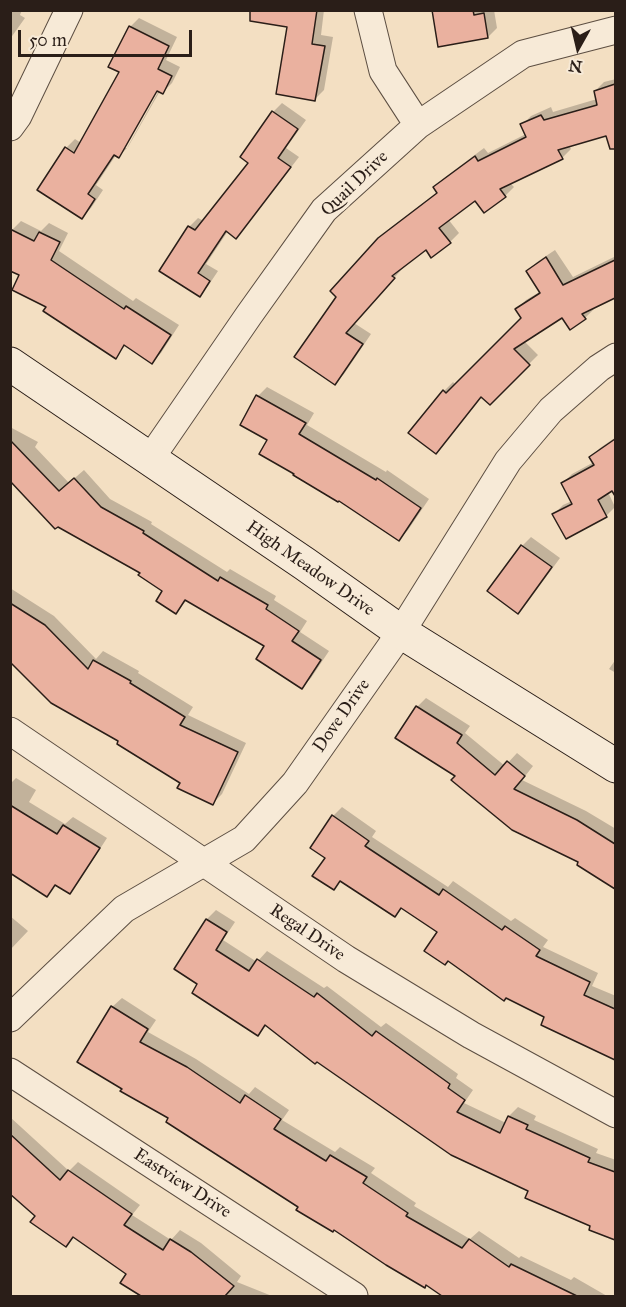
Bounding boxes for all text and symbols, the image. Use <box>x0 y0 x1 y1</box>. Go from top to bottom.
scale bar <box>21 18 195 56</box>
north arrow <box>548 18 608 78</box>
text: 50 m <box>29 29 67 51</box>
text: N <box>567 56 583 77</box>
street label: Quail Drive <box>317 147 393 221</box>
street label: High Meadow Drive <box>242 517 378 621</box>
street label: Dove Drive <box>309 675 375 757</box>
street label: Regal Drive <box>265 900 349 966</box>
street label: Eastview Drive <box>129 1144 235 1224</box>

